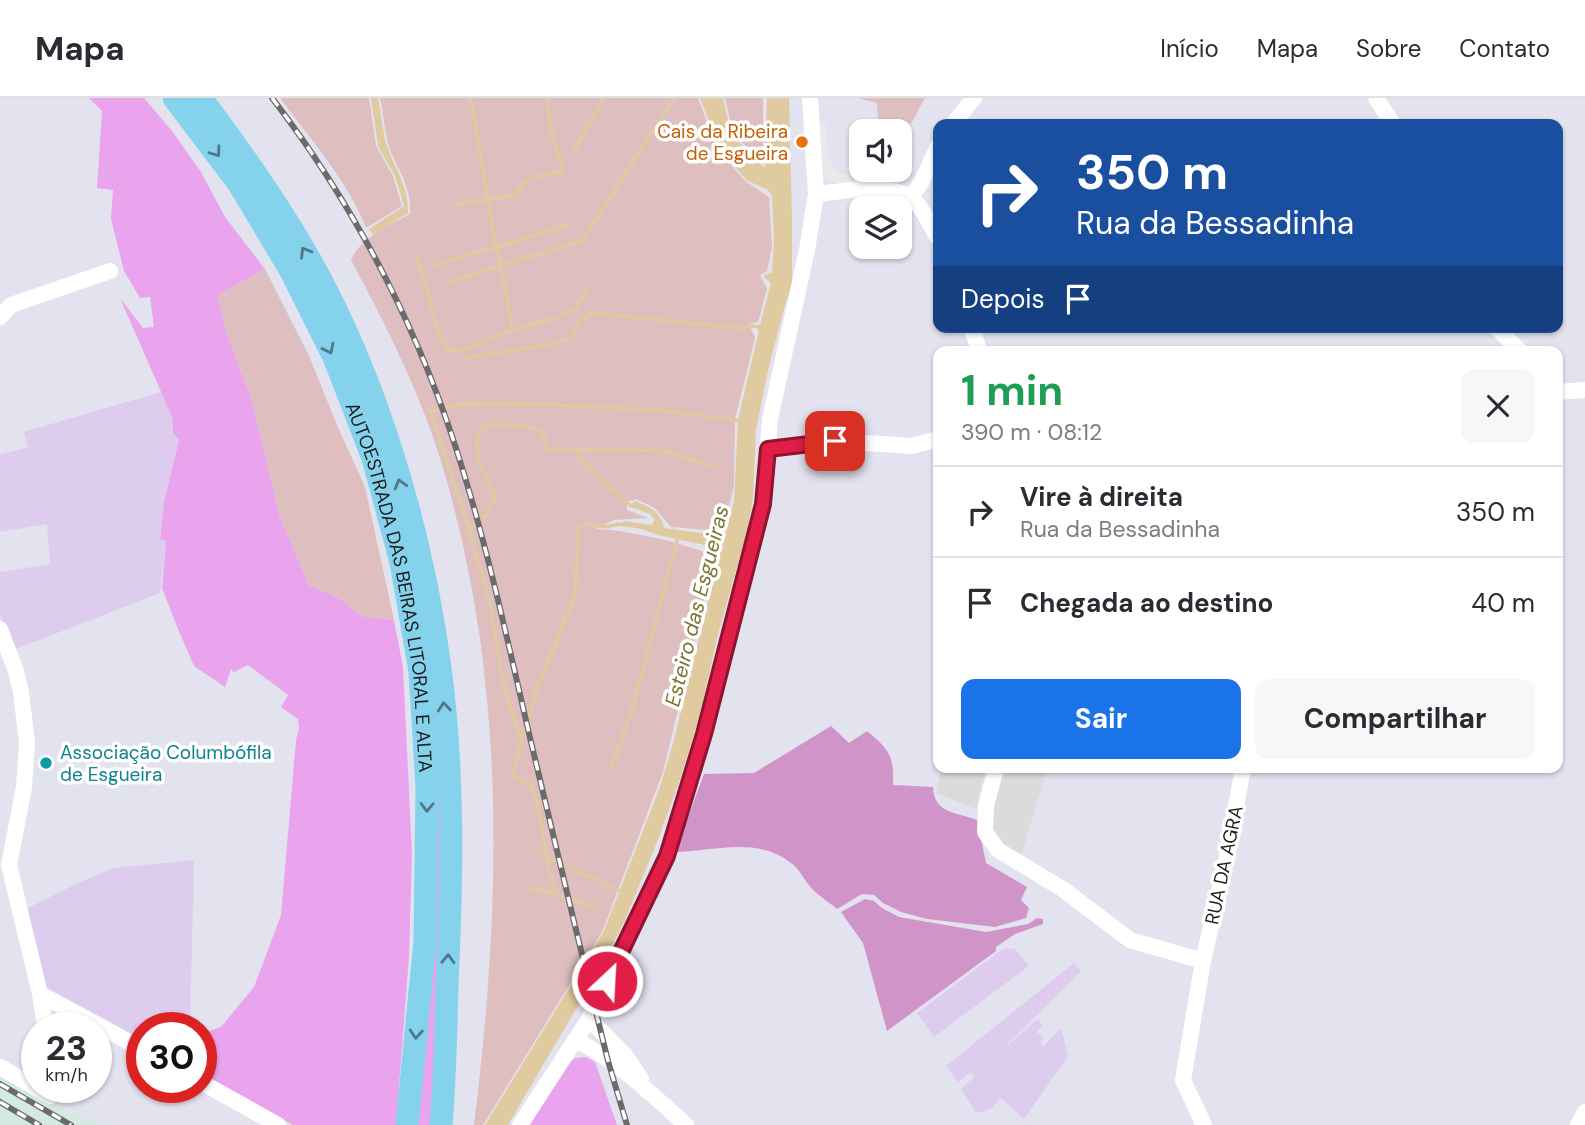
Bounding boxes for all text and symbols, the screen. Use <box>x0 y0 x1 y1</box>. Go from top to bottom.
text: Mapa <box>35 27 125 70</box>
text: Início <box>1160 33 1219 64</box>
text: Mapa <box>1257 33 1318 64</box>
text: Sobre <box>1356 33 1421 64</box>
text: Contato <box>1459 33 1550 64</box>
place label: Cais da Ribeira de Esgueira <box>657 119 788 166</box>
map controls <box>849 119 912 259</box>
button: sound <box>849 119 912 182</box>
marker: Cais da Ribeira de Esgueira <box>794 134 810 150</box>
text: 350 m <box>1076 140 1228 204</box>
one-way arrow <box>207 144 220 157</box>
icon: right <box>961 147 1052 238</box>
button: layers <box>849 196 912 259</box>
text: Rua da Bessadinha <box>1076 202 1354 244</box>
one-way arrow <box>300 246 313 259</box>
icon: arrive <box>1059 280 1097 318</box>
text: Depois <box>961 282 1045 316</box>
one-way arrow <box>321 342 335 354</box>
text: 1 min <box>961 363 1063 418</box>
button: close <box>1461 369 1535 443</box>
street label: AUTOESTRADA DAS BEIRAS LITORAL E ALTA <box>340 398 439 773</box>
pin <box>805 411 865 471</box>
text: 390 m · 08:12 <box>961 417 1102 447</box>
icon: arrive <box>816 422 854 460</box>
one-way arrow <box>394 479 409 491</box>
text: Vire à direita <box>1020 480 1183 514</box>
icon: right <box>961 493 999 531</box>
text: 350 m <box>1456 495 1535 529</box>
water label: Esteiro das Esgueiras <box>658 503 736 709</box>
text: Rua da Bessadinha <box>1020 514 1220 544</box>
icon: arrive <box>961 584 999 622</box>
text: Chegada ao destino <box>1020 586 1273 620</box>
text: 40 m <box>1471 586 1535 620</box>
button: Sair <box>961 679 1241 759</box>
button: Compartilhar <box>1255 679 1535 759</box>
one-way arrow <box>437 701 452 712</box>
place label: Associação Columbófila de Esgueira <box>60 740 272 787</box>
marker: Associação Columbófila de Esgueira <box>38 755 54 771</box>
one-way arrow <box>419 802 435 813</box>
street label: RUA DA AGRA <box>1199 803 1249 927</box>
position arrow <box>570 944 644 1018</box>
one-way arrow <box>441 953 456 964</box>
speed limit sign: 30 <box>126 1012 217 1103</box>
text: 23 <box>46 1025 87 1071</box>
one-way arrow <box>409 1029 424 1040</box>
text: km/h <box>45 1063 88 1087</box>

